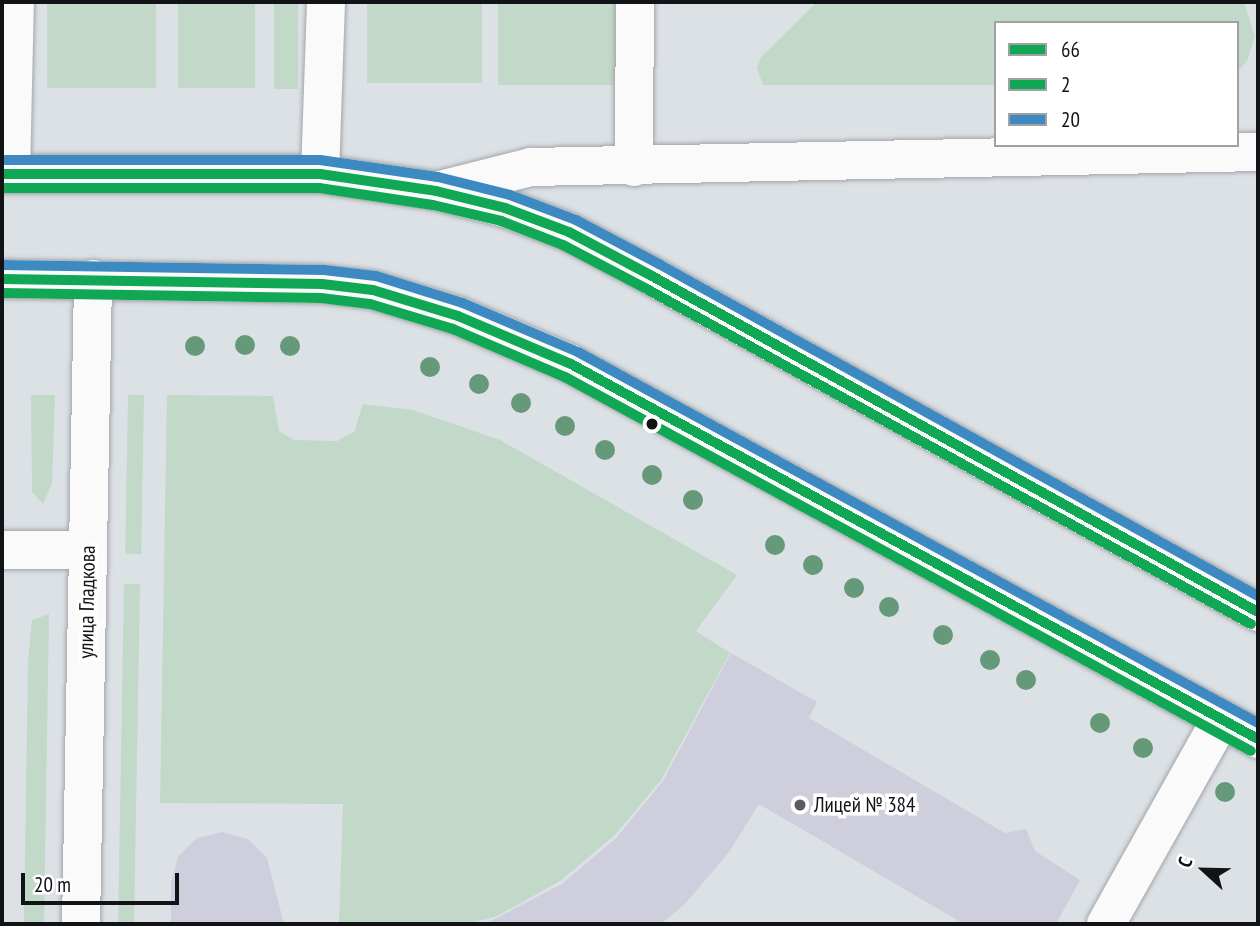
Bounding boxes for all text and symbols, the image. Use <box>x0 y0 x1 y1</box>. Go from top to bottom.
legend <box>994 21 1239 147</box>
text: 66 <box>1061 36 1080 63</box>
text: 2 <box>1061 71 1070 98</box>
text: 20 <box>1061 106 1080 133</box>
unlabelled marker <box>645 417 659 431</box>
street label: улица Гладкова <box>73 545 101 659</box>
place label: Лицей № 384 <box>814 792 916 818</box>
marker: Лицей № 384 <box>792 797 808 813</box>
north arrow <box>1169 835 1239 905</box>
text: С <box>1172 854 1197 871</box>
scale bar <box>24 860 182 904</box>
text: 20 m <box>34 871 71 898</box>

